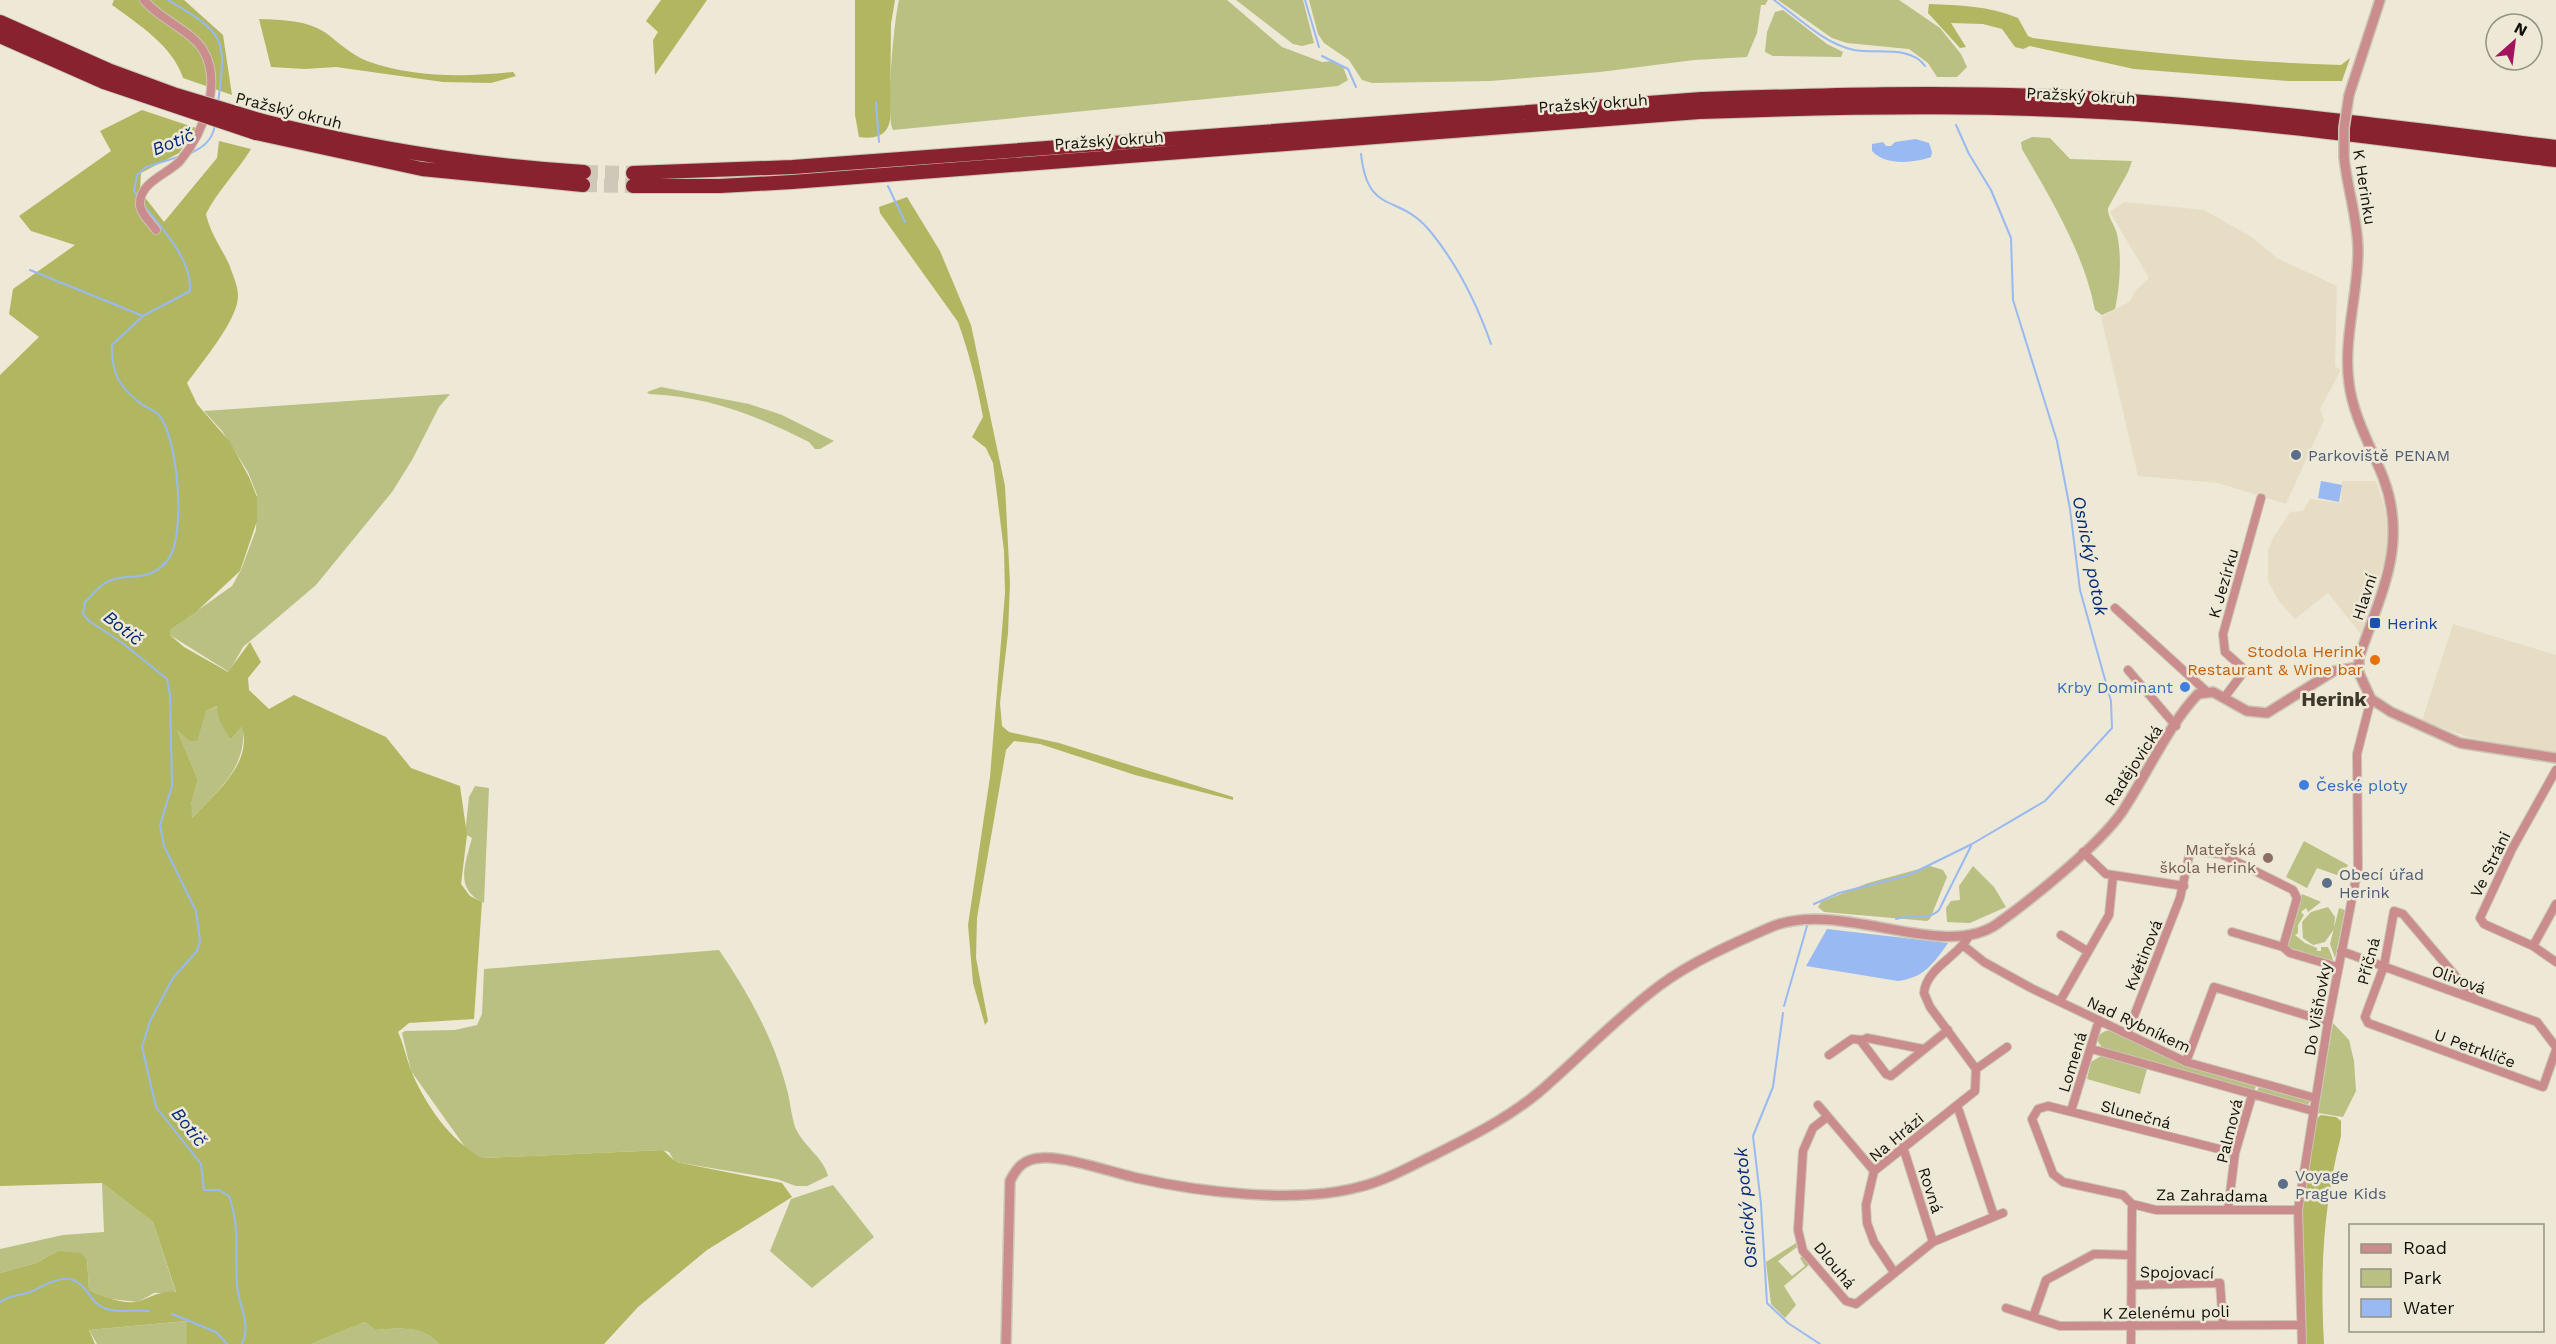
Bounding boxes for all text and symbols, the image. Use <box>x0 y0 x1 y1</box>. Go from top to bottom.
north arrow <box>2484 12 2544 72</box>
text: N <box>2511 18 2531 40</box>
street label: Pražský okruh <box>2026 83 2136 108</box>
street label: Pražský okruh <box>233 88 344 133</box>
street label: Pražský okruh <box>1538 90 1648 117</box>
water label: Botič <box>149 124 197 159</box>
street label: Pražský okruh <box>1054 127 1164 154</box>
street label: K Herinku <box>2349 148 2380 226</box>
place label: Parkoviště PENAM <box>2308 446 2450 465</box>
marker: Parkoviště PENAM <box>2289 448 2303 462</box>
water label: Osnický potok <box>2069 494 2113 619</box>
street label: K Jezírku <box>2204 546 2243 620</box>
street label: Hlavní <box>2348 571 2381 623</box>
water label: Botič <box>100 606 147 649</box>
place label: Herink <box>2387 614 2438 633</box>
marker: Herink <box>2368 616 2382 630</box>
place label: Stodola Herink Restaurant & Wine bar <box>2187 642 2363 679</box>
marker: Stodola Herink Restaurant & Wine bar <box>2368 653 2382 667</box>
place label: Krby Dominant <box>2057 678 2173 697</box>
marker: Krby Dominant <box>2178 680 2192 694</box>
district label: Herink <box>2301 687 2367 711</box>
street label: Radějovická <box>2100 721 2167 809</box>
place label: České ploty <box>2316 776 2408 795</box>
marker: České ploty <box>2297 778 2311 792</box>
street label: Ve Stráni <box>2466 828 2515 900</box>
place label: Mateřská škola Herink <box>2160 840 2256 877</box>
marker: Mateřská škola Herink <box>2261 851 2275 865</box>
place label: Obecí úřad Herink <box>2339 865 2424 902</box>
marker: Obecí úřad Herink <box>2320 876 2334 890</box>
street label: Květinová <box>2121 917 2166 993</box>
street label: Příčná <box>2353 935 2384 987</box>
street label: Do Višňovky <box>2300 960 2335 1057</box>
street label: Olivová <box>2429 961 2488 998</box>
street label: Nad Rybníkem <box>2084 992 2194 1057</box>
street label: U Petrklíče <box>2432 1025 2518 1072</box>
street label: Lomená <box>2054 1030 2091 1095</box>
street label: Slunečná <box>2099 1096 2173 1133</box>
street label: Palmová <box>2212 1097 2247 1165</box>
water label: Botič <box>168 1103 211 1151</box>
street label: Na Hrázi <box>1865 1109 1928 1166</box>
water label: Osnický potok <box>1730 1145 1761 1269</box>
street label: Rovná <box>1914 1165 1947 1216</box>
place label: Voyage Prague Kids <box>2295 1166 2386 1203</box>
marker: Voyage Prague Kids <box>2276 1177 2290 1191</box>
street label: Za Zahradama <box>2156 1185 2268 1206</box>
legend <box>2349 1224 2544 1332</box>
text: Road <box>2403 1237 2447 1258</box>
street label: Dlouhá <box>1810 1238 1859 1293</box>
street label: Spojovací <box>2140 1262 2214 1283</box>
text: Park <box>2403 1267 2442 1288</box>
text: Water <box>2403 1297 2455 1318</box>
street label: K Zelenému poli <box>2102 1302 2230 1323</box>

